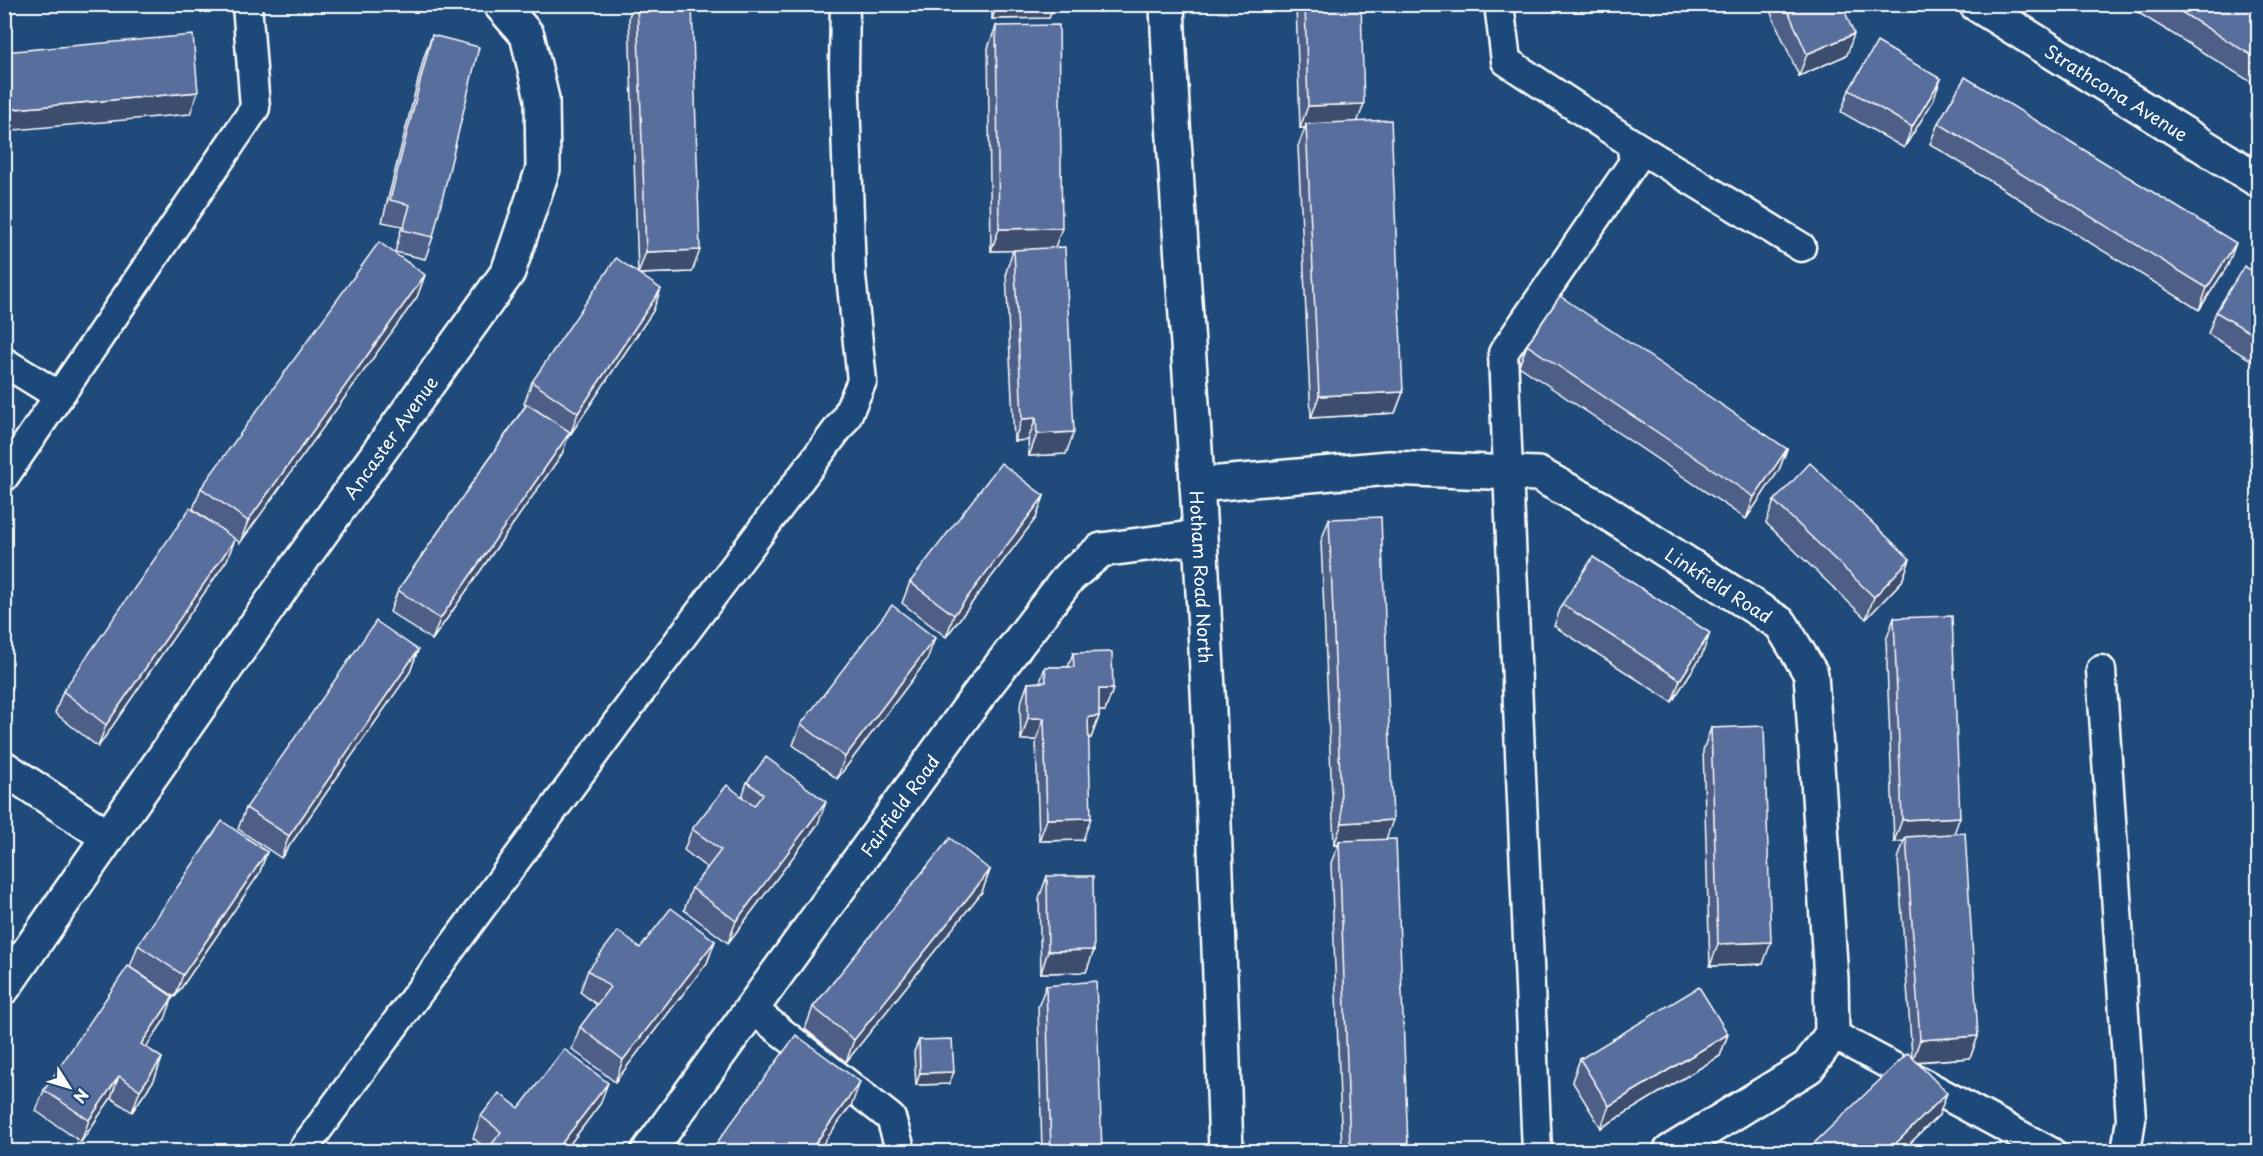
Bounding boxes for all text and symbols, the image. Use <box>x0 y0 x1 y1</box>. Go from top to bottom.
street label: Strathcona Avenue <box>2040 37 2194 147</box>
street label: Ancaster Avenue <box>336 369 444 504</box>
street label: Hotham Road North <box>1184 490 1220 664</box>
street label: Linkfield Road <box>1660 540 1778 629</box>
street label: Fairfield Road <box>853 749 945 862</box>
north arrow <box>39 1057 99 1117</box>
text: N <box>68 1084 95 1109</box>

